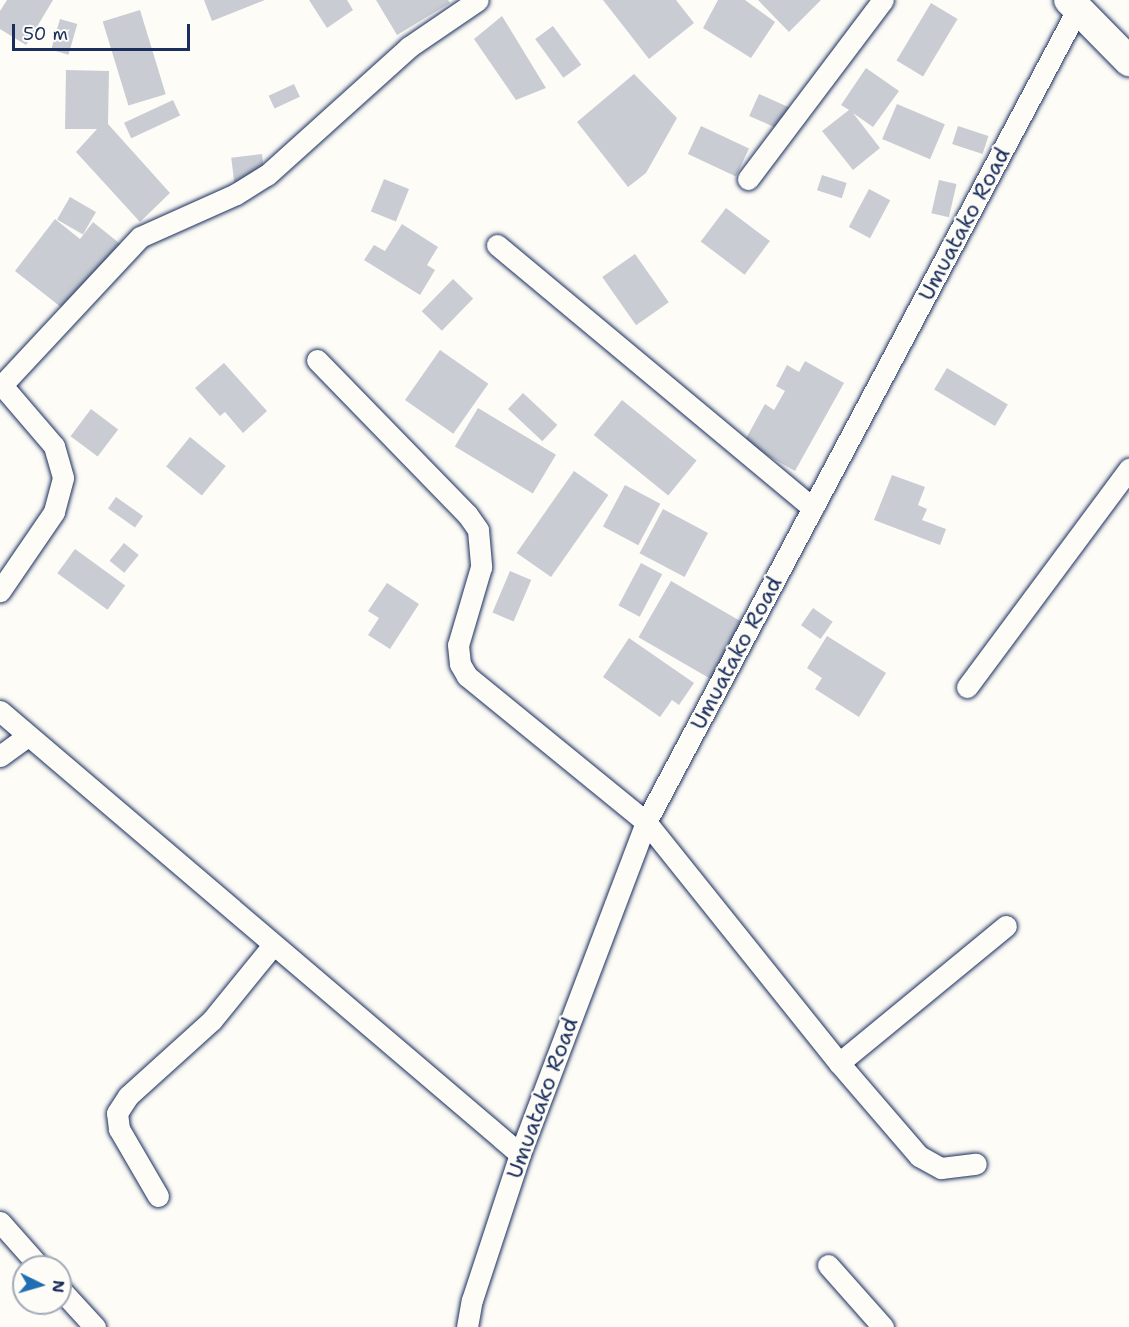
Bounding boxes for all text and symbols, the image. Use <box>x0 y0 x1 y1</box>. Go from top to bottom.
scale bar <box>15 12 194 50</box>
text: 50 m <box>23 22 68 46</box>
street label: Umuatako Road <box>913 143 1015 305</box>
street label: Umuatako Road <box>685 572 787 734</box>
street label: Umuatako Road <box>501 1014 583 1182</box>
north arrow <box>12 1255 72 1315</box>
text: N <box>47 1279 69 1294</box>

